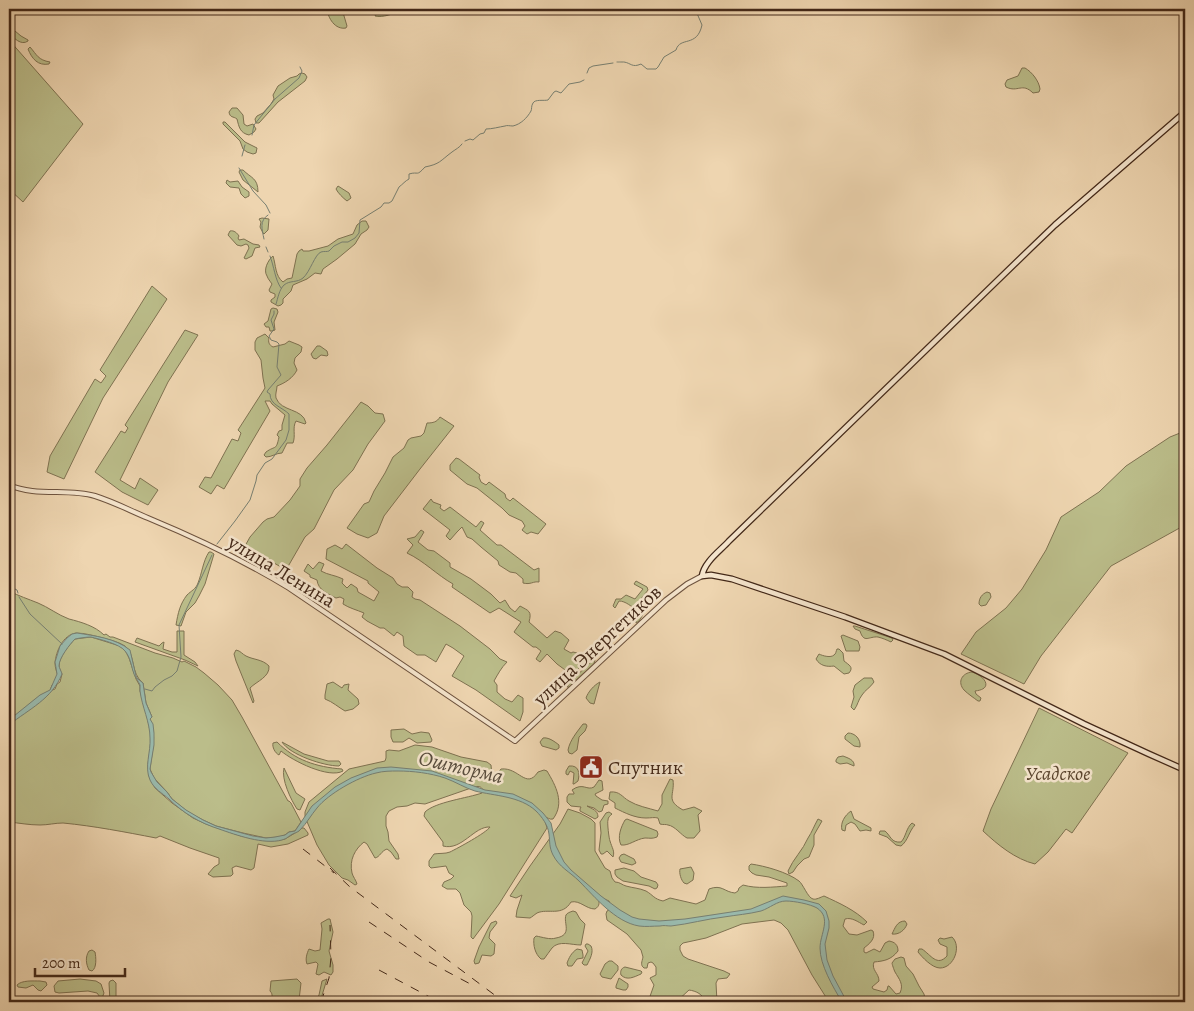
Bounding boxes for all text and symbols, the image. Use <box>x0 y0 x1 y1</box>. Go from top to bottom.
street label: улица Ленина <box>222 528 341 615</box>
street label: улица Энергетиков <box>527 579 667 713</box>
water label: Ошторма <box>416 744 506 790</box>
public building icon: Спутник <box>578 754 604 780</box>
place label: Спутник <box>608 754 683 781</box>
park label: Усадское <box>1025 760 1091 787</box>
scale bar <box>35 946 125 978</box>
text: 200 m <box>42 953 81 973</box>

